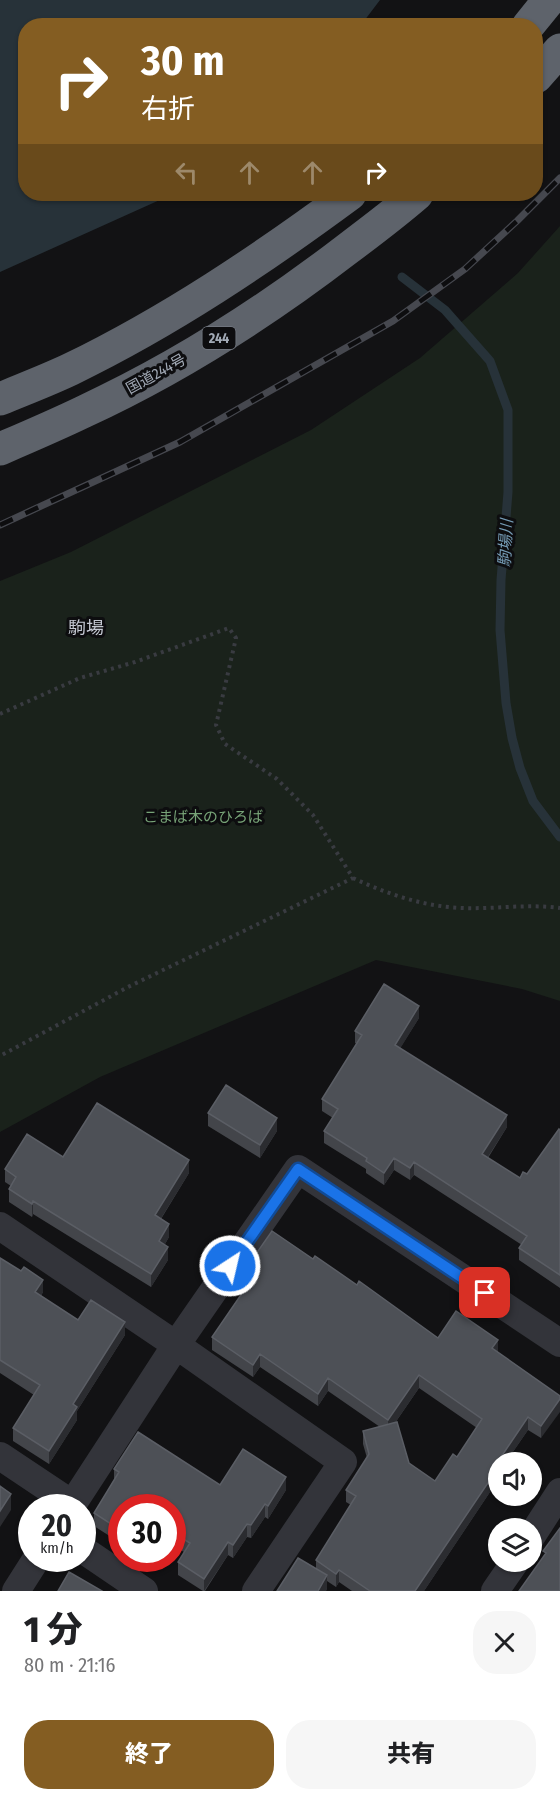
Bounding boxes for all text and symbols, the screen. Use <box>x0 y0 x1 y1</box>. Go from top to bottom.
text: 30 m <box>141 36 225 86</box>
icon: right <box>42 42 120 120</box>
text: 右折 <box>141 93 195 125</box>
icon: left <box>170 156 203 189</box>
icon: ahead <box>233 156 266 189</box>
icon: ahead <box>296 156 329 189</box>
icon: right <box>359 156 392 189</box>
road number: 244 <box>202 327 236 349</box>
street label: 国道244号 <box>123 350 189 398</box>
water label: 駒場川 <box>495 517 516 567</box>
district label: 駒場 <box>68 617 104 639</box>
park label: こまば木のひろば <box>143 808 263 826</box>
position arrow <box>198 1234 262 1298</box>
pin <box>459 1267 510 1318</box>
icon: arrive <box>468 1276 501 1309</box>
map controls <box>488 1452 542 1572</box>
button: sound <box>488 1452 542 1506</box>
speed limit sign: 30 <box>108 1494 186 1572</box>
text: 20 <box>42 1508 72 1544</box>
button: layers <box>488 1518 542 1572</box>
text: km/h <box>40 1539 74 1557</box>
text: 1 分 <box>24 1608 83 1652</box>
button: close <box>473 1611 536 1674</box>
text: 80 m · 21:16 <box>24 1653 115 1677</box>
button: 終了 <box>24 1720 274 1789</box>
button: 共有 <box>286 1720 536 1789</box>

